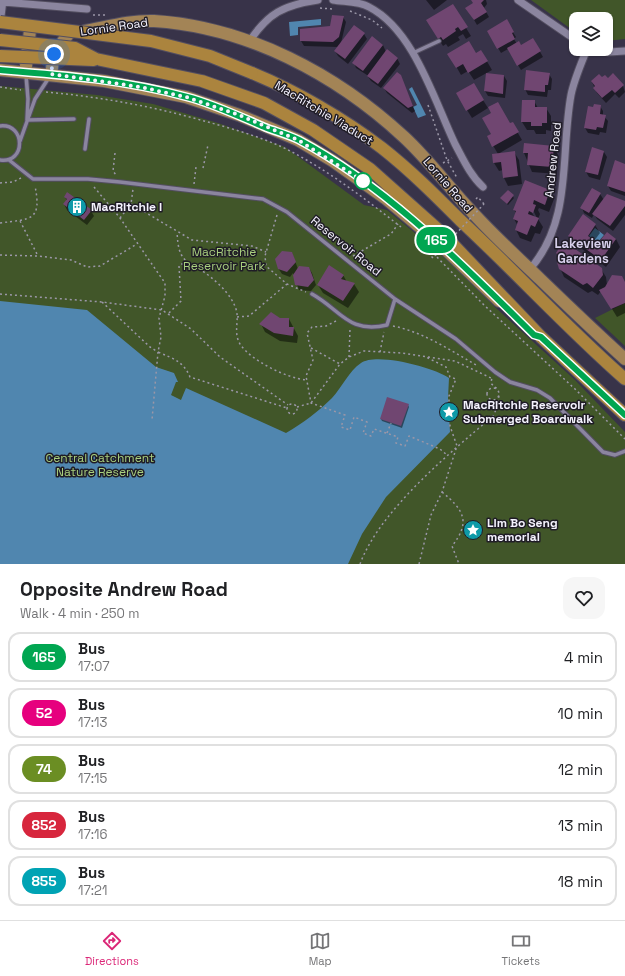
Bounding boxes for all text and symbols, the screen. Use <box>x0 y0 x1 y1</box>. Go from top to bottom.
map controls <box>569 12 613 56</box>
button: layers <box>569 12 613 56</box>
street label: Lornie Road <box>79 14 149 40</box>
your location <box>44 44 64 64</box>
street label: MacRitchie Viaduct <box>272 77 376 149</box>
street label: Andrew Road <box>541 121 565 199</box>
street label: Lornie Road <box>420 154 476 216</box>
unlabelled marker <box>354 172 372 190</box>
building icon: MacRitchie I <box>66 196 88 218</box>
place label: MacRitchie I <box>91 199 162 215</box>
street label: Reservoir Road <box>307 213 385 279</box>
line badge: 165 <box>413 227 459 253</box>
text: 165 <box>424 231 448 249</box>
district label: Lakeview Gardens <box>554 235 612 267</box>
park label: MacRitchie Reservoir Park <box>183 244 265 274</box>
place label: MacRitchie Reservoir Submerged Boardwalk <box>463 397 593 427</box>
place icon: MacRitchie Reservoir Submerged Boardwalk <box>438 401 460 423</box>
park label: Central Catchment Nature Reserve <box>46 450 154 480</box>
place label: Lim Bo Seng memorial <box>487 515 558 545</box>
place icon: Lim Bo Seng memorial <box>462 519 484 541</box>
text: Opposite Andrew Road <box>20 577 228 602</box>
button: heart <box>563 577 605 619</box>
text: Walk · 4 min · 250 m <box>20 605 139 622</box>
text: Bus <box>78 639 105 658</box>
text: 165 <box>32 648 56 666</box>
text: 4 min <box>564 648 603 667</box>
text: 17:07 <box>78 658 110 675</box>
text: Bus <box>78 695 105 714</box>
text: 52 <box>36 704 52 722</box>
text: 10 min <box>557 704 603 723</box>
text: 17:13 <box>78 714 107 731</box>
text: Bus <box>78 751 105 770</box>
text: 74 <box>36 760 52 778</box>
text: 12 min <box>558 760 603 779</box>
text: 17:15 <box>78 770 107 787</box>
text: Bus <box>78 807 105 826</box>
text: 852 <box>31 816 57 834</box>
text: 13 min <box>558 816 603 835</box>
text: 17:16 <box>78 826 107 843</box>
text: Bus <box>78 863 105 882</box>
text: 855 <box>31 872 57 890</box>
text: 18 min <box>558 872 603 891</box>
text: 17:21 <box>78 882 107 899</box>
tab: Directions <box>85 930 139 968</box>
tab: Map <box>309 930 332 968</box>
tab: Tickets <box>502 930 540 968</box>

